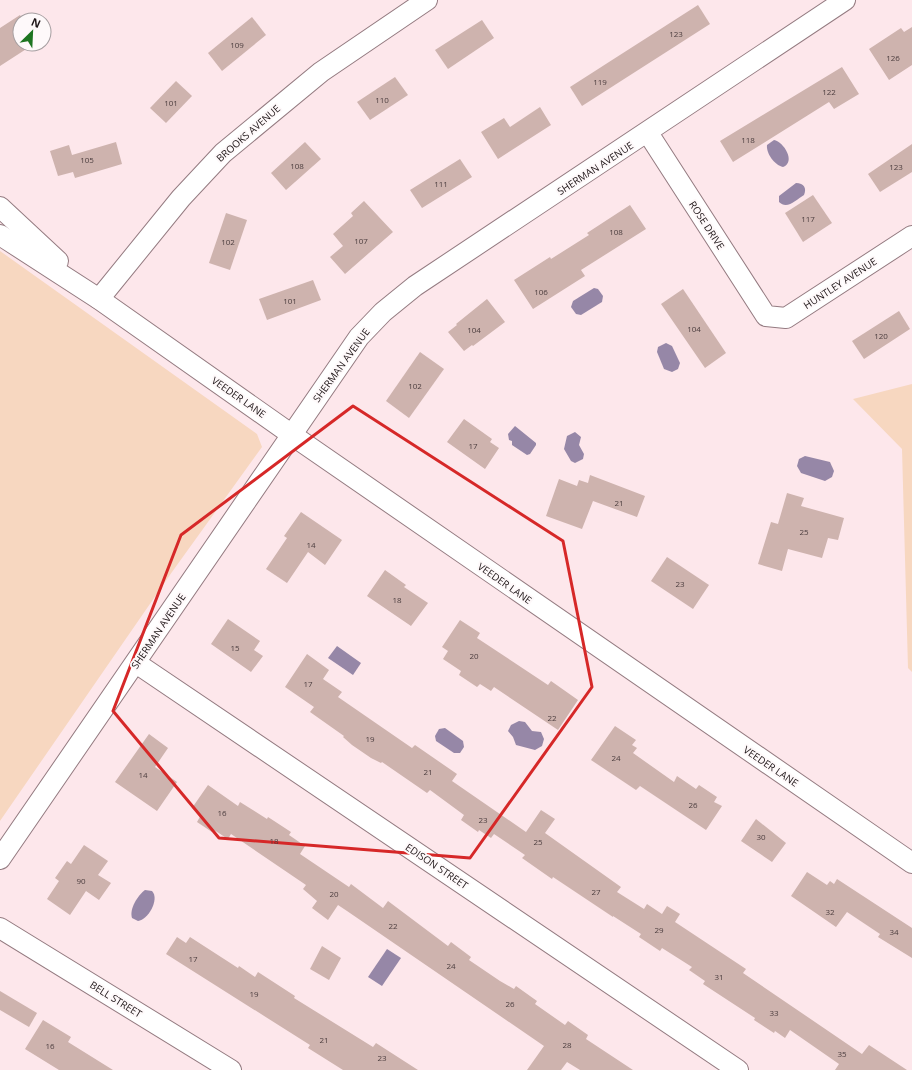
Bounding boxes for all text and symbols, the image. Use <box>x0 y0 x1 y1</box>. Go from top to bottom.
north arrow <box>12 12 52 52</box>
text: N <box>29 14 43 31</box>
house number: 123 <box>669 28 683 39</box>
house number: 109 <box>230 39 244 50</box>
house number: 126 <box>886 52 900 63</box>
house number: 119 <box>593 76 607 87</box>
house number: 122 <box>822 86 836 97</box>
house number: 110 <box>375 94 389 105</box>
house number: 101 <box>164 97 178 108</box>
street label: BROOKS AVENUE <box>213 101 283 165</box>
house number: 118 <box>741 134 755 145</box>
street label: SHERMAN AVENUE <box>554 138 636 198</box>
house number: 105 <box>80 154 94 165</box>
house number: 108 <box>290 160 304 171</box>
house number: 123 <box>889 161 903 172</box>
house number: 111 <box>434 178 448 189</box>
street label: ROSE DRIVE <box>686 198 728 252</box>
house number: 117 <box>801 213 815 224</box>
house number: 108 <box>609 226 623 237</box>
house number: 107 <box>354 235 368 246</box>
house number: 102 <box>221 236 235 247</box>
street label: HUNTLEY AVENUE <box>801 254 879 312</box>
house number: 106 <box>534 286 548 297</box>
house number: 101 <box>283 295 297 306</box>
house number: 104 <box>687 323 701 334</box>
house number: 104 <box>467 324 481 335</box>
street label: SHERMAN AVENUE <box>309 325 373 405</box>
house number: 120 <box>874 330 888 341</box>
street label: VEEDER LANE <box>209 373 269 421</box>
house number: 102 <box>408 380 422 391</box>
house number: 17 <box>468 440 478 451</box>
house number: 21 <box>614 497 624 508</box>
house number: 25 <box>799 526 809 537</box>
house number: 14 <box>306 539 316 550</box>
street label: VEEDER LANE <box>475 559 535 607</box>
house number: 23 <box>675 578 685 589</box>
street label: SHERMAN AVENUE <box>128 591 188 671</box>
house number: 18 <box>392 594 402 605</box>
house number: 15 <box>230 642 240 653</box>
house number: 20 <box>469 650 479 661</box>
house number: 17 <box>303 678 313 689</box>
house number: 22 <box>547 712 557 723</box>
house number: 19 <box>365 733 375 744</box>
street label: VEEDER LANE <box>741 742 801 790</box>
house number: 24 <box>611 752 621 763</box>
house number: 21 <box>423 766 433 777</box>
house number: 14 <box>138 769 148 780</box>
house number: 26 <box>688 799 698 810</box>
house number: 16 <box>217 807 227 818</box>
house number: 23 <box>478 814 488 825</box>
house number: 30 <box>756 831 766 842</box>
house number: 18 <box>269 835 279 846</box>
house number: 25 <box>533 836 543 847</box>
street label: EDISON STREET <box>403 840 471 892</box>
house number: 90 <box>76 875 86 886</box>
house number: 27 <box>591 886 601 897</box>
house number: 20 <box>329 888 339 899</box>
house number: 32 <box>825 906 835 917</box>
house number: 22 <box>388 920 398 931</box>
house number: 29 <box>654 924 664 935</box>
house number: 34 <box>889 926 899 937</box>
house number: 17 <box>188 953 198 964</box>
house number: 24 <box>446 960 456 971</box>
house number: 31 <box>714 971 724 982</box>
street label: BELL STREET <box>87 977 145 1021</box>
house number: 19 <box>249 988 259 999</box>
house number: 26 <box>505 998 515 1009</box>
house number: 33 <box>769 1007 779 1018</box>
house number: 21 <box>319 1034 329 1045</box>
house number: 28 <box>562 1039 572 1050</box>
house number: 16 <box>45 1040 55 1051</box>
house number: 35 <box>837 1048 847 1059</box>
house number: 23 <box>377 1052 387 1063</box>

